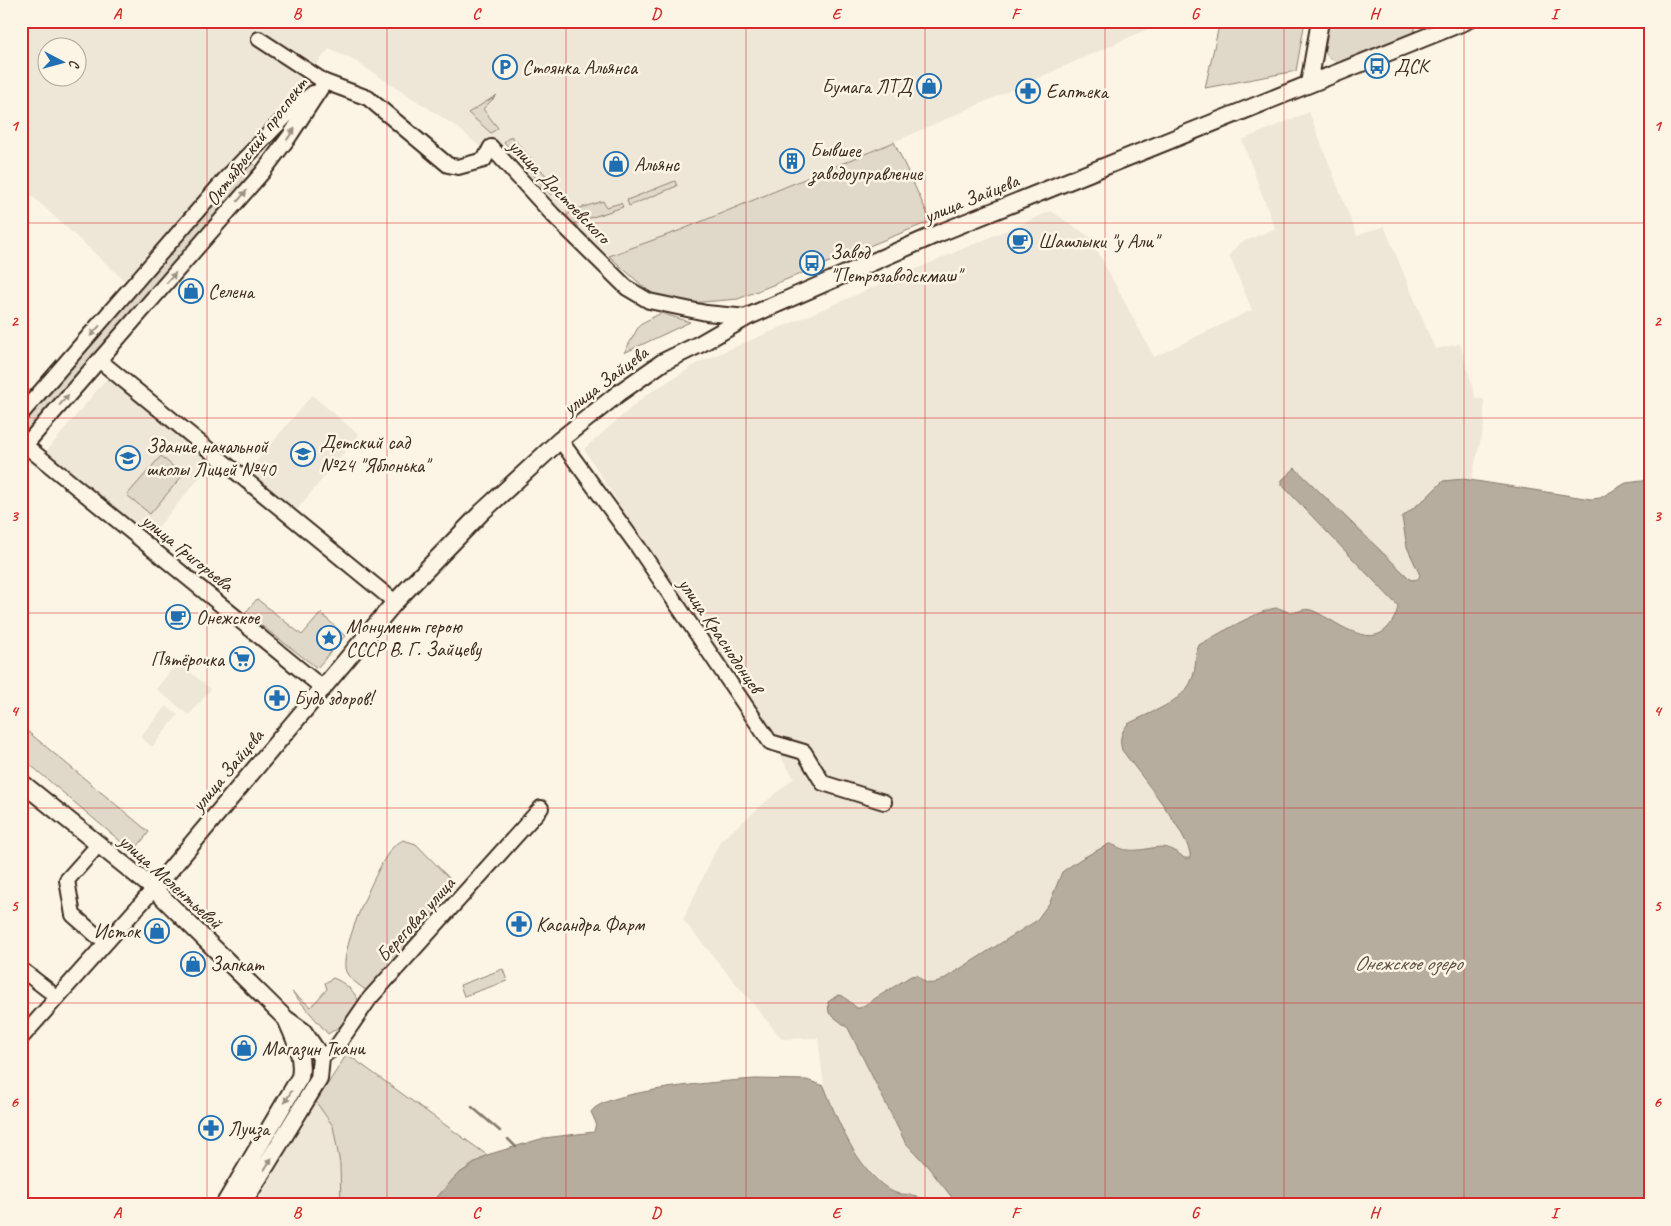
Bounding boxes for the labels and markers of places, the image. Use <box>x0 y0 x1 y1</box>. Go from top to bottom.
bus stop icon: ДСК <box>1364 53 1390 79</box>
parking icon: Стоянка Альянса <box>492 54 518 80</box>
place label: ДСК <box>1394 54 1431 79</box>
place label: Стоянка Альянса <box>522 55 639 80</box>
shop icon: Бумага ЛТД <box>916 73 942 99</box>
place label: Бумага ЛТД <box>822 74 914 99</box>
pharmacy icon: Еаптека <box>1015 78 1041 104</box>
place label: Еаптека <box>1046 79 1110 104</box>
place label: Бывшее заводоуправление <box>807 138 924 187</box>
building icon: Бывшее заводоуправление <box>779 148 805 174</box>
shop icon: Альянс <box>603 151 629 177</box>
place label: Альянс <box>634 152 680 177</box>
cafe icon: Шашлыки "у Али" <box>1007 228 1033 254</box>
place label: Шашлыки "у Али" <box>1038 229 1162 254</box>
place label: Завод "Петрозаводскмаш" <box>830 240 965 288</box>
bus stop icon: Завод "Петрозаводскмаш" <box>799 250 825 276</box>
shop icon: Селена <box>178 278 204 304</box>
place label: Селена <box>208 279 256 304</box>
place label: Детский сад №24 "Яблонька" <box>320 430 433 478</box>
place label: Здание начальной школы Лицей №40 <box>146 434 278 482</box>
school or university icon: Детский сад №24 "Яблонька" <box>290 441 316 467</box>
school or university icon: Здание начальной школы Лицей №40 <box>115 445 141 471</box>
cafe icon: Онежское <box>165 604 191 630</box>
place label: Онежское <box>196 605 261 630</box>
place label: Монумент герою СССР В. Г. Зайцеву <box>346 614 482 662</box>
place icon: Монумент герою СССР В. Г. Зайцеву <box>316 625 342 651</box>
supermarket icon: Пятёрочка <box>229 646 255 672</box>
place label: Пятёрочка <box>151 647 226 672</box>
pharmacy icon: Будь здоров! <box>264 685 290 711</box>
place label: Будь здоров! <box>294 686 376 711</box>
pharmacy icon: Касандра Фарм <box>506 911 532 937</box>
place label: Касандра Фарм <box>536 912 646 937</box>
shop icon: Исток <box>144 918 170 944</box>
place label: Исток <box>94 919 142 944</box>
shop icon: Запкат <box>180 951 206 977</box>
place label: Запкат <box>210 952 265 977</box>
shop icon: Магазин Ткани <box>231 1035 257 1061</box>
place label: Магазин Ткани <box>262 1036 366 1061</box>
pharmacy icon: Луиза <box>198 1115 224 1141</box>
place label: Луиза <box>228 1116 271 1142</box>

